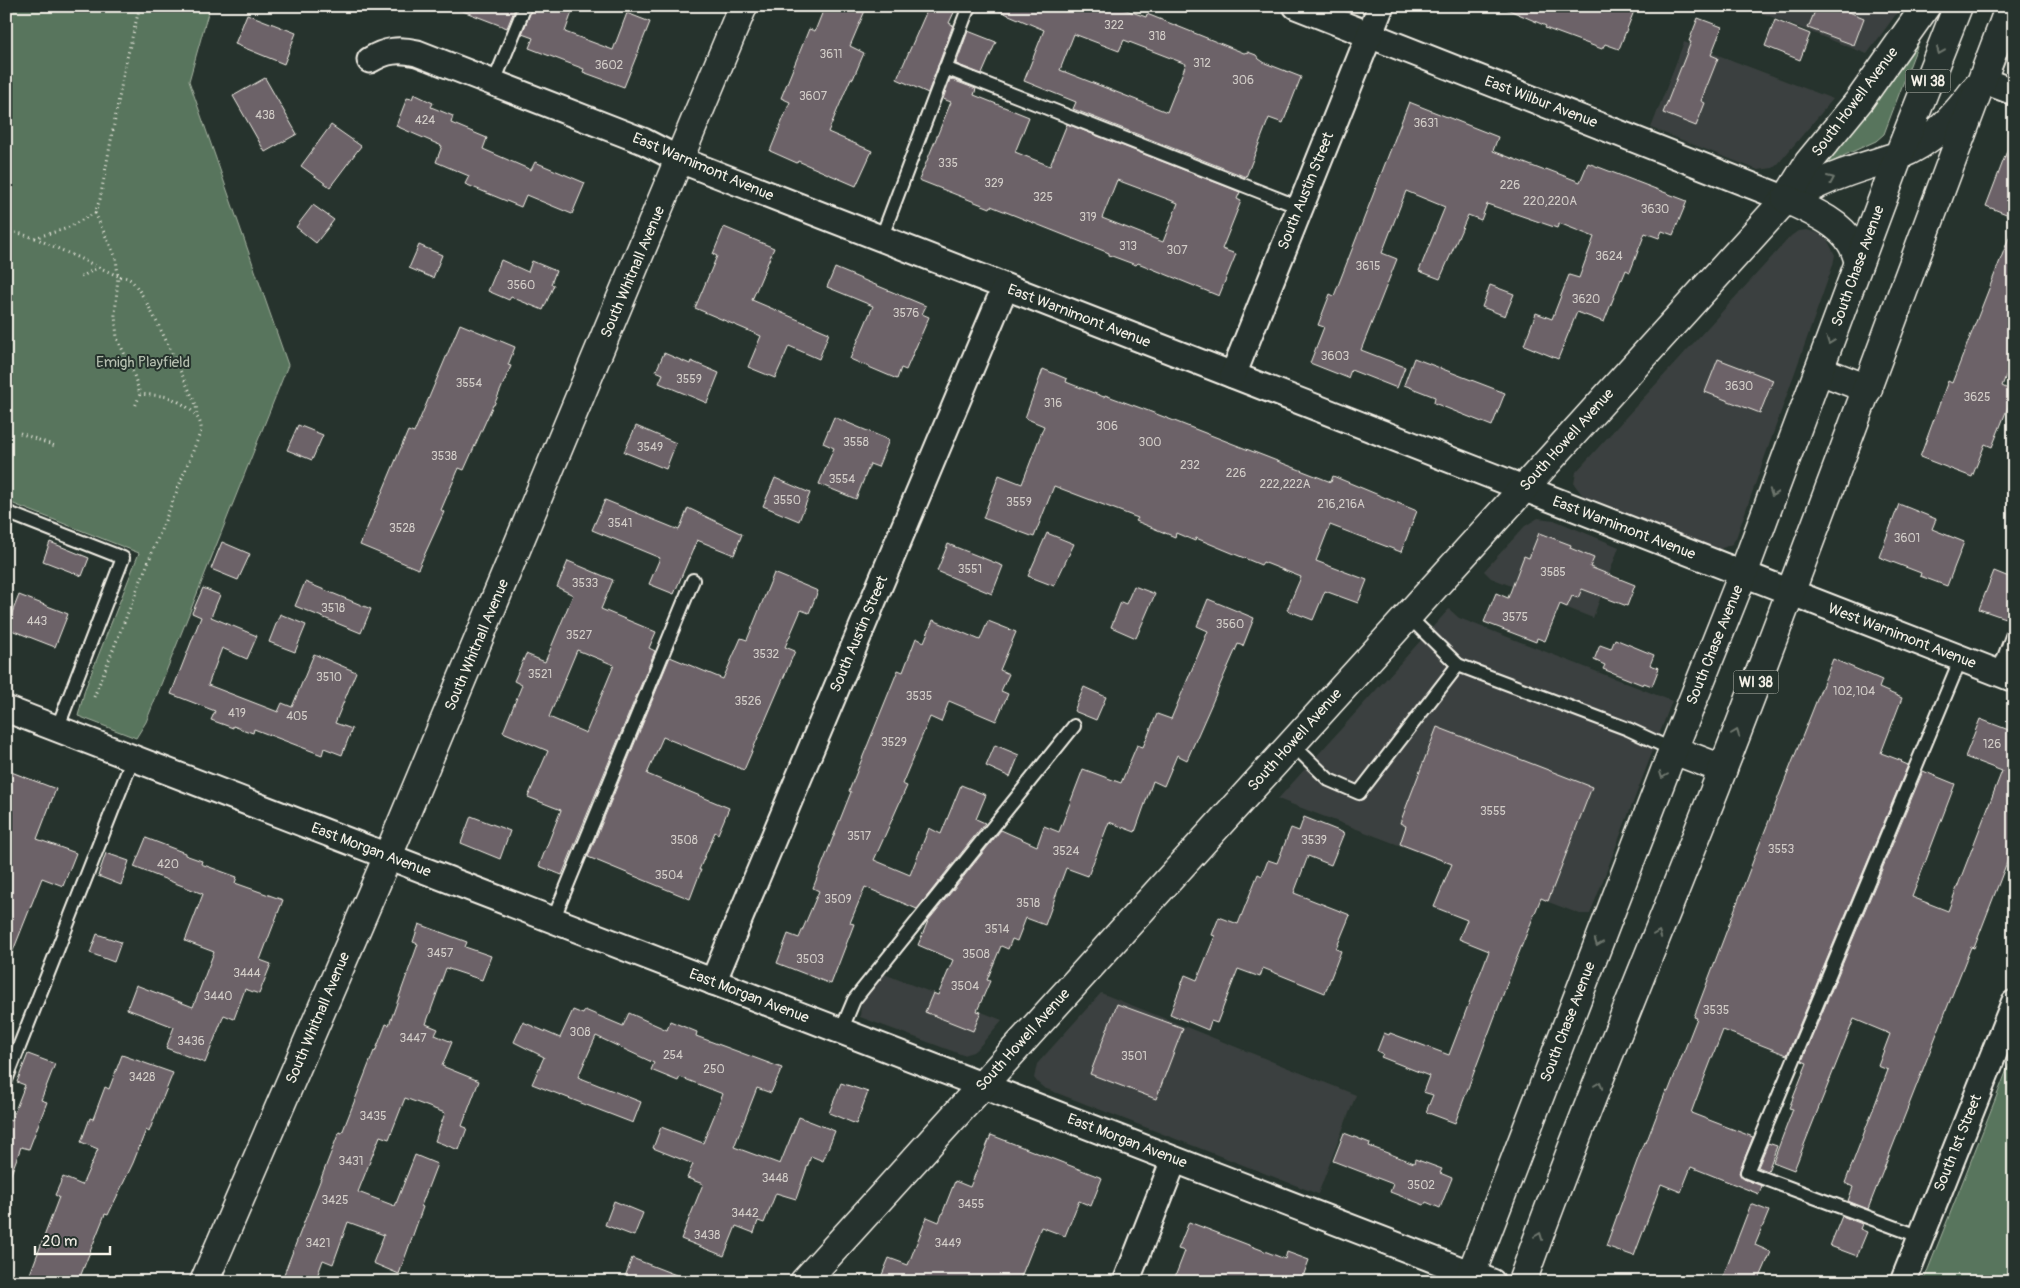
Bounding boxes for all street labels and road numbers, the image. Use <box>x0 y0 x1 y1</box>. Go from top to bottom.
street label: South Howell Avenue <box>1808 43 1903 160</box>
road number: WI 38 <box>1906 70 1950 92</box>
street label: East Wilbur Avenue <box>1482 72 1601 132</box>
street label: East Warnimont Avenue <box>629 129 777 206</box>
street label: South Austin Street <box>1274 129 1339 253</box>
street label: South Chase Avenue <box>1827 202 1889 329</box>
street label: South Whitnall Avenue <box>597 203 670 341</box>
street label: East Warnimont Avenue <box>1005 280 1154 352</box>
street label: South Howell Avenue <box>1516 384 1619 495</box>
street label: East Warnimont Avenue <box>1550 492 1699 564</box>
street label: South Austin Street <box>826 572 893 695</box>
street label: South Whitnall Avenue <box>441 576 514 714</box>
street label: South Chase Avenue <box>1682 582 1748 708</box>
street label: West Warnimont Avenue <box>1825 599 1979 673</box>
road number: WI 38 <box>1734 670 1778 694</box>
street label: South Howell Avenue <box>1244 684 1347 795</box>
street label: East Morgan Avenue <box>308 818 434 882</box>
street label: South Whitnall Avenue <box>282 949 355 1087</box>
street label: South Chase Avenue <box>1536 959 1600 1085</box>
street label: East Morgan Avenue <box>686 964 812 1028</box>
street label: South Howell Avenue <box>972 984 1075 1095</box>
street label: South 1st Street <box>1930 1091 1987 1194</box>
street label: East Morgan Avenue <box>1064 1109 1190 1173</box>

